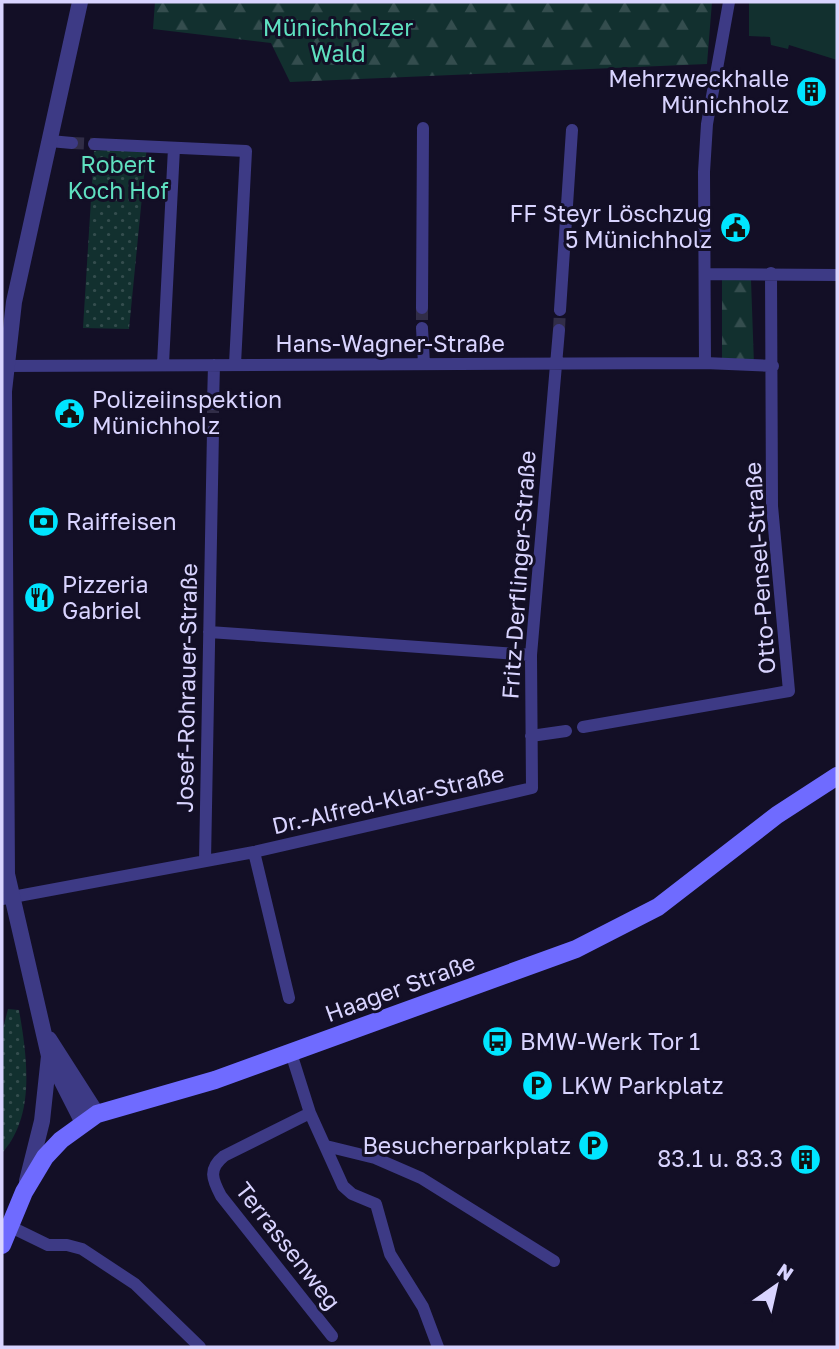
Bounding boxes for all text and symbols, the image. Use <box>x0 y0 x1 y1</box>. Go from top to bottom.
park label: Münichholzer Wald <box>263 13 413 67</box>
place label: Mehrzweckhalle Münichholz <box>608 64 789 118</box>
building icon: Mehrzweckhalle Münichholz <box>795 75 829 109</box>
park label: Robert Koch Hof <box>67 150 169 204</box>
place label: FF Steyr Löschzug 5 Münichholz <box>510 199 712 253</box>
public building icon: FF Steyr Löschzug 5 Münichholz <box>718 210 752 244</box>
street label: Hans-Wagner-Straße <box>275 329 505 357</box>
place label: Polizeiinspektion Münichholz <box>92 385 282 439</box>
public building icon: Polizeiinspektion Münichholz <box>52 396 86 430</box>
street label: Fritz-Derflinger-Straße <box>495 450 541 700</box>
street label: Otto-Pensel-Straße <box>738 461 780 675</box>
bank icon: Raiffeisen <box>26 505 60 539</box>
place label: Raiffeisen <box>66 507 177 535</box>
street label: Josef-Rohrauer-Straße <box>170 563 202 813</box>
place label: Pizzeria Gabriel <box>62 570 148 624</box>
restaurant icon: Pizzeria Gabriel <box>22 581 56 615</box>
street label: Dr.-Alfred-Klar-Straße <box>269 759 507 839</box>
street label: Haager Straße <box>321 947 478 1027</box>
bus stop icon: BMW-Werk Tor 1 <box>480 1025 514 1059</box>
place label: BMW-Werk Tor 1 <box>520 1027 700 1055</box>
parking icon: LKW Parkplatz <box>521 1069 555 1103</box>
place label: LKW Parkplatz <box>561 1071 724 1099</box>
parking icon: Besucherparkplatz <box>577 1129 611 1163</box>
place label: Besucherparkplatz <box>362 1131 571 1159</box>
building icon: 83.1 u. 83.3 <box>789 1142 823 1176</box>
place label: 83.1 u. 83.3 <box>657 1144 783 1172</box>
street label: Terrassenweg <box>230 1176 347 1315</box>
north arrow <box>741 1251 811 1321</box>
text: N <box>773 1258 798 1285</box>

